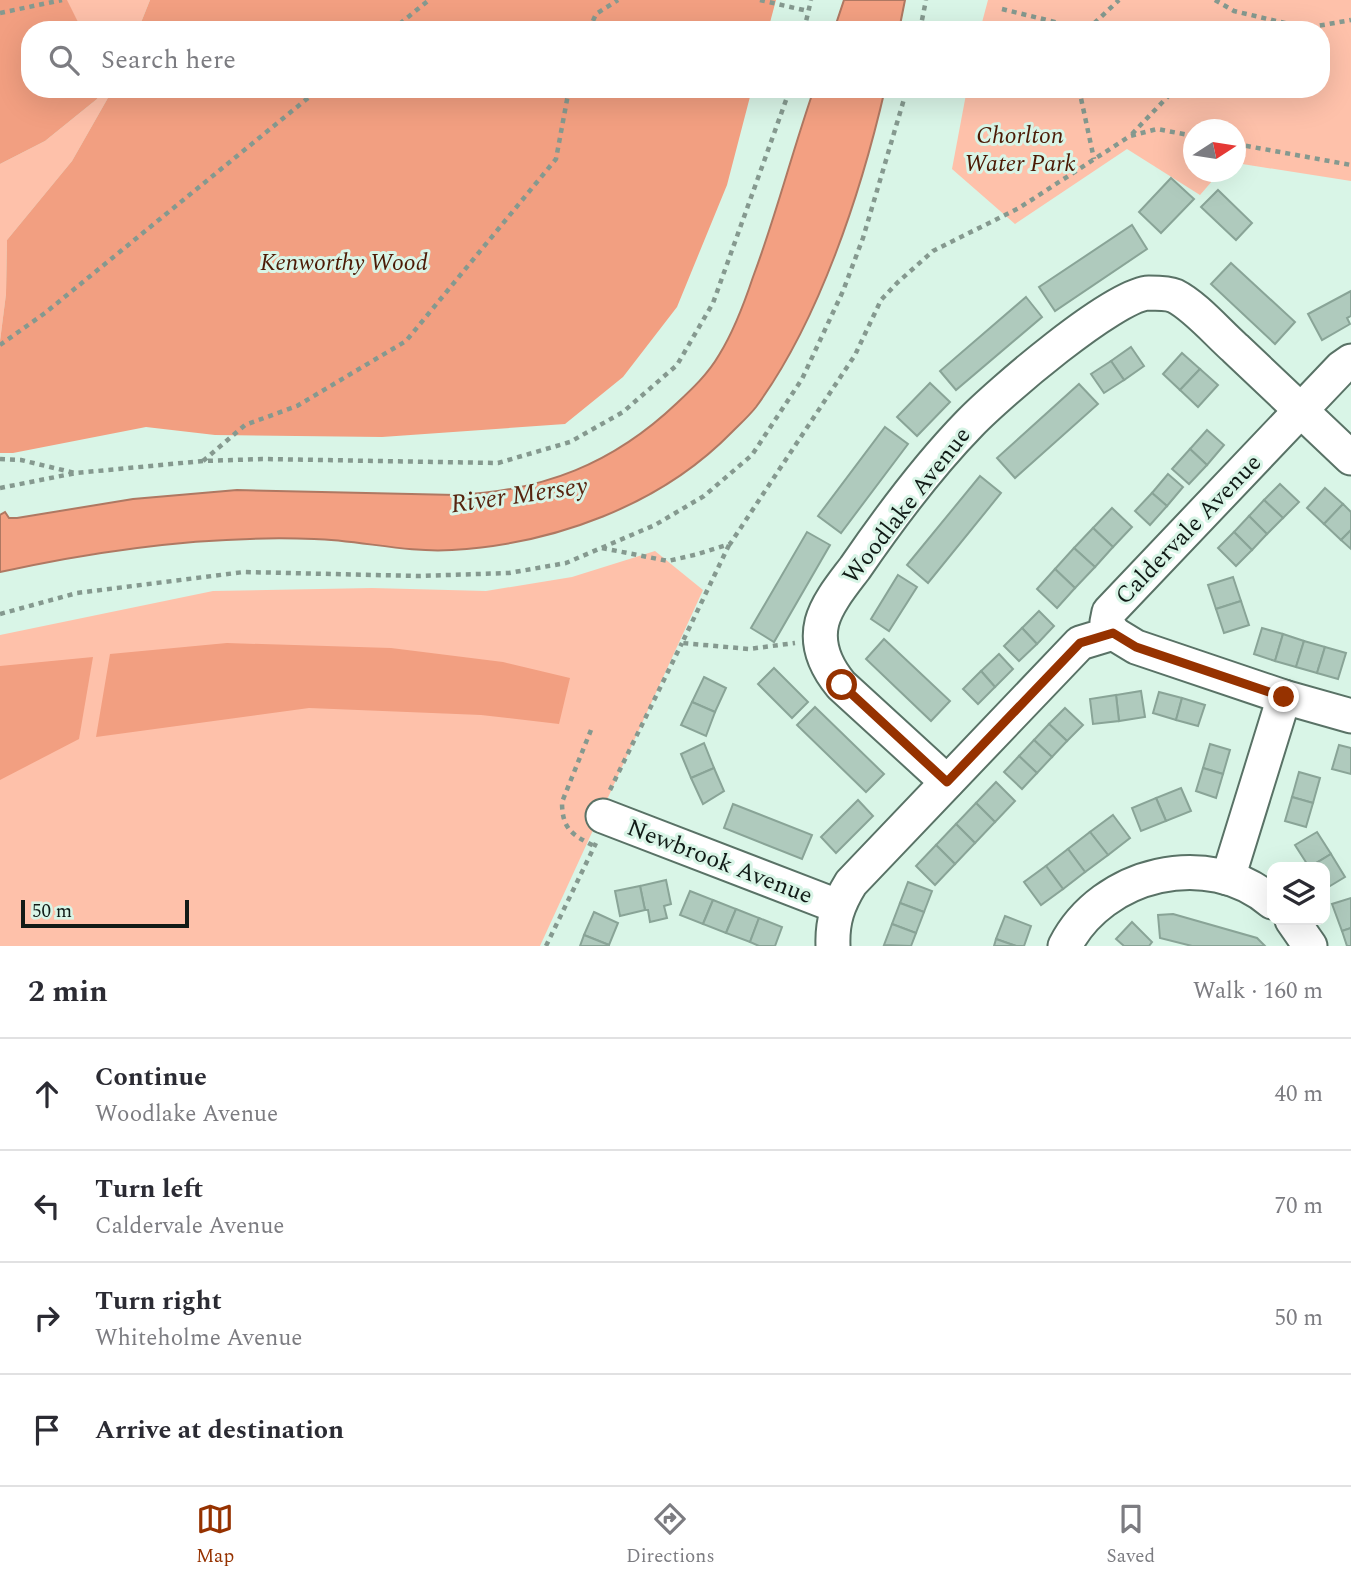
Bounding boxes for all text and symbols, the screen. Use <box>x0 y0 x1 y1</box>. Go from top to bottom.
search box <box>21 21 1330 98</box>
text: Search here <box>101 40 236 80</box>
icon: search <box>45 41 83 79</box>
park label: Chorlton Water Park <box>964 118 1076 182</box>
north arrow <box>1183 119 1246 182</box>
park label: Kenworthy Wood <box>260 245 428 281</box>
street label: Woodlake Avenue <box>834 419 980 592</box>
street label: Caldervale Avenue <box>1107 446 1270 613</box>
water label: River Mersey <box>448 466 591 524</box>
route start <box>826 669 857 700</box>
route end <box>1268 681 1299 712</box>
street label: Newbrook Avenue <box>621 810 818 914</box>
map controls <box>1267 862 1330 925</box>
button: layers <box>1267 862 1330 925</box>
scale bar <box>21 897 189 929</box>
text: 50 m <box>32 897 72 926</box>
text: 2 min <box>28 969 108 1015</box>
text: Walk · 160 m <box>1193 974 1323 1009</box>
text: Continue <box>95 1057 207 1097</box>
icon: ahead <box>28 1075 66 1113</box>
text: 40 m <box>1274 1077 1323 1112</box>
text: Woodlake Avenue <box>95 1097 278 1132</box>
text: Turn left <box>95 1169 203 1209</box>
icon: left <box>28 1187 66 1225</box>
text: 70 m <box>1274 1189 1323 1224</box>
text: Caldervale Avenue <box>95 1209 284 1244</box>
text: Turn right <box>95 1281 222 1321</box>
icon: right <box>28 1299 66 1337</box>
text: 50 m <box>1274 1301 1323 1336</box>
text: Whiteholme Avenue <box>95 1321 302 1356</box>
text: Arrive at destination <box>95 1410 344 1450</box>
icon: arrive <box>28 1411 66 1449</box>
tab: Map <box>196 1500 234 1571</box>
tab: Directions <box>626 1500 715 1571</box>
tab: Saved <box>1106 1500 1155 1571</box>

